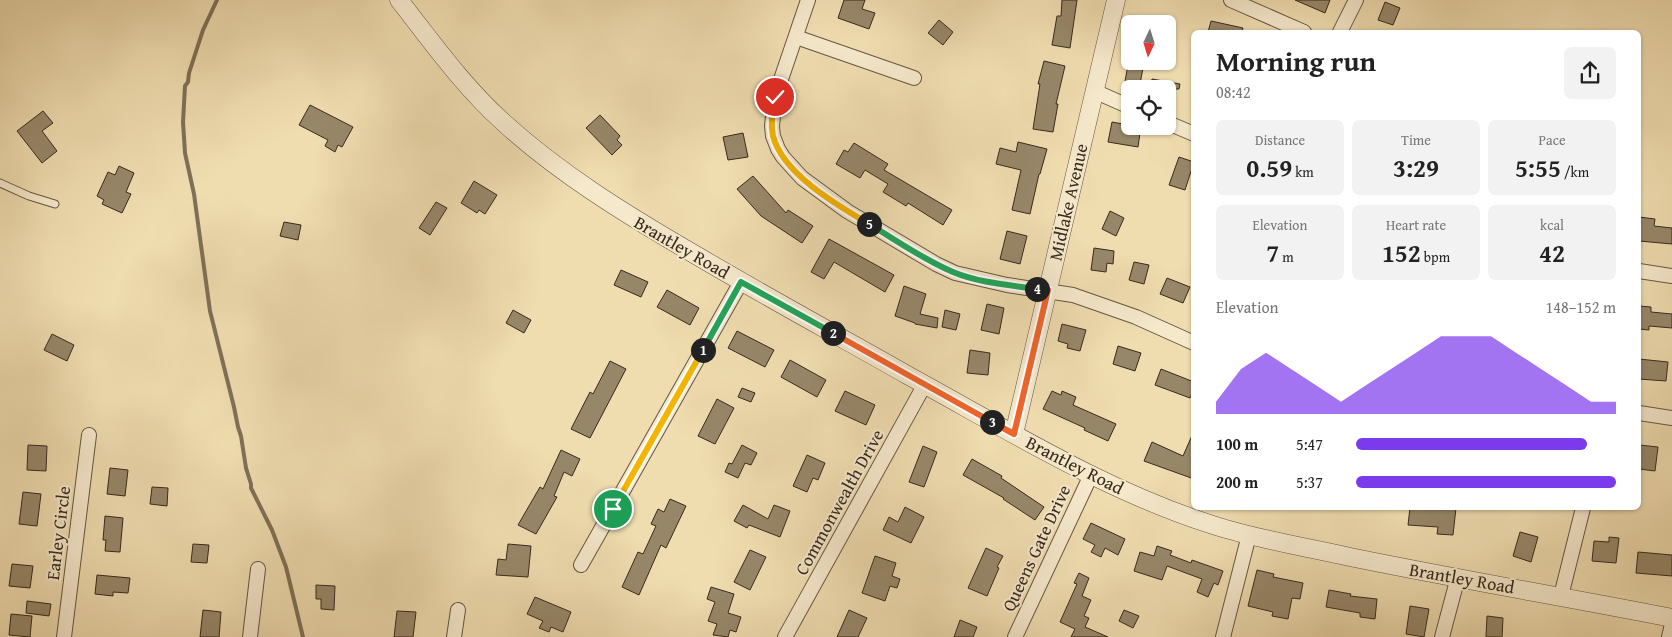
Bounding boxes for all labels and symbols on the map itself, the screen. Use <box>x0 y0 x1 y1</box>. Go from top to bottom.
north arrow <box>1121 15 1176 70</box>
pin <box>754 76 796 118</box>
street label: Midlake Avenue <box>1041 141 1095 263</box>
street label: Brantley Road <box>629 209 735 286</box>
pin: 5 <box>856 212 882 236</box>
pin: 4 <box>1024 276 1050 302</box>
pin: 2 <box>820 320 846 346</box>
pin: 1 <box>690 338 716 362</box>
pin: 3 <box>980 410 1004 434</box>
street label: Commonwealth Drive <box>788 424 890 580</box>
street label: Brantley Road <box>1021 429 1129 501</box>
street label: Queens Gate Drive <box>995 480 1077 616</box>
street label: Earley Circle <box>39 484 77 582</box>
pin <box>592 488 634 530</box>
street label: Brantley Road <box>1407 555 1517 601</box>

